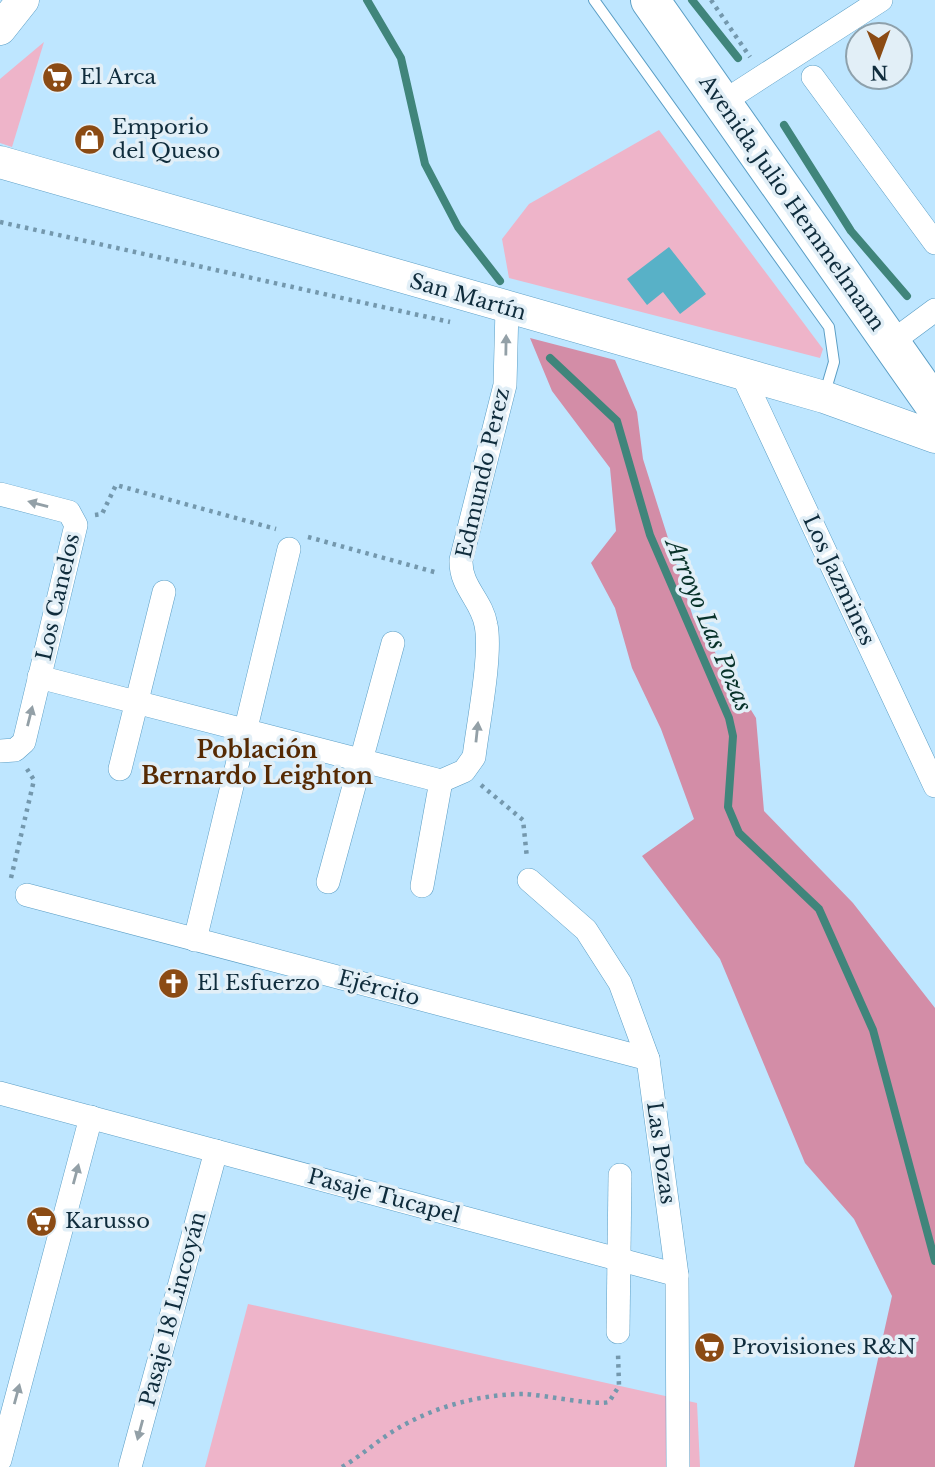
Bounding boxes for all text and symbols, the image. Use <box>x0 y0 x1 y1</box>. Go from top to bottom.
north arrow <box>844 21 914 91</box>
supermarket icon: El Arca <box>40 60 74 94</box>
text: N <box>870 61 888 84</box>
place label: El Arca <box>80 64 157 90</box>
street label: Avenida Julio Hemmelmann <box>693 69 890 336</box>
place label: Emporio del Queso <box>112 114 220 164</box>
shop icon: Emporio del Queso <box>72 122 106 156</box>
street label: San Martín <box>407 268 529 326</box>
one-way arrow <box>500 334 512 356</box>
street label: Edmundo Perez <box>451 385 515 561</box>
one-way arrow <box>26 498 48 509</box>
street label: Los Jazmines <box>797 511 881 649</box>
street label: Los Canelos <box>31 531 85 663</box>
water label: Arroyo Las Pozas <box>659 532 758 716</box>
one-way arrow <box>25 705 36 727</box>
one-way arrow <box>472 721 483 743</box>
district label: Población Bernardo Leighton <box>141 736 373 790</box>
street label: Ejército <box>335 965 423 1011</box>
church icon: El Esfuerzo <box>157 966 191 1000</box>
place label: El Esfuerzo <box>197 970 320 996</box>
street label: Las Pozas <box>641 1100 681 1206</box>
one-way arrow <box>71 1163 82 1185</box>
street label: Pasaje Tucapel <box>305 1163 463 1229</box>
supermarket icon: Karusso <box>25 1204 59 1238</box>
place label: Karusso <box>65 1208 150 1234</box>
street label: Pasaje 18 Lincoyán <box>135 1209 211 1409</box>
supermarket icon: Provisiones R&N <box>692 1330 726 1364</box>
place label: Provisiones R&N <box>732 1334 916 1360</box>
one-way arrow <box>13 1383 23 1404</box>
one-way arrow <box>135 1420 145 1441</box>

